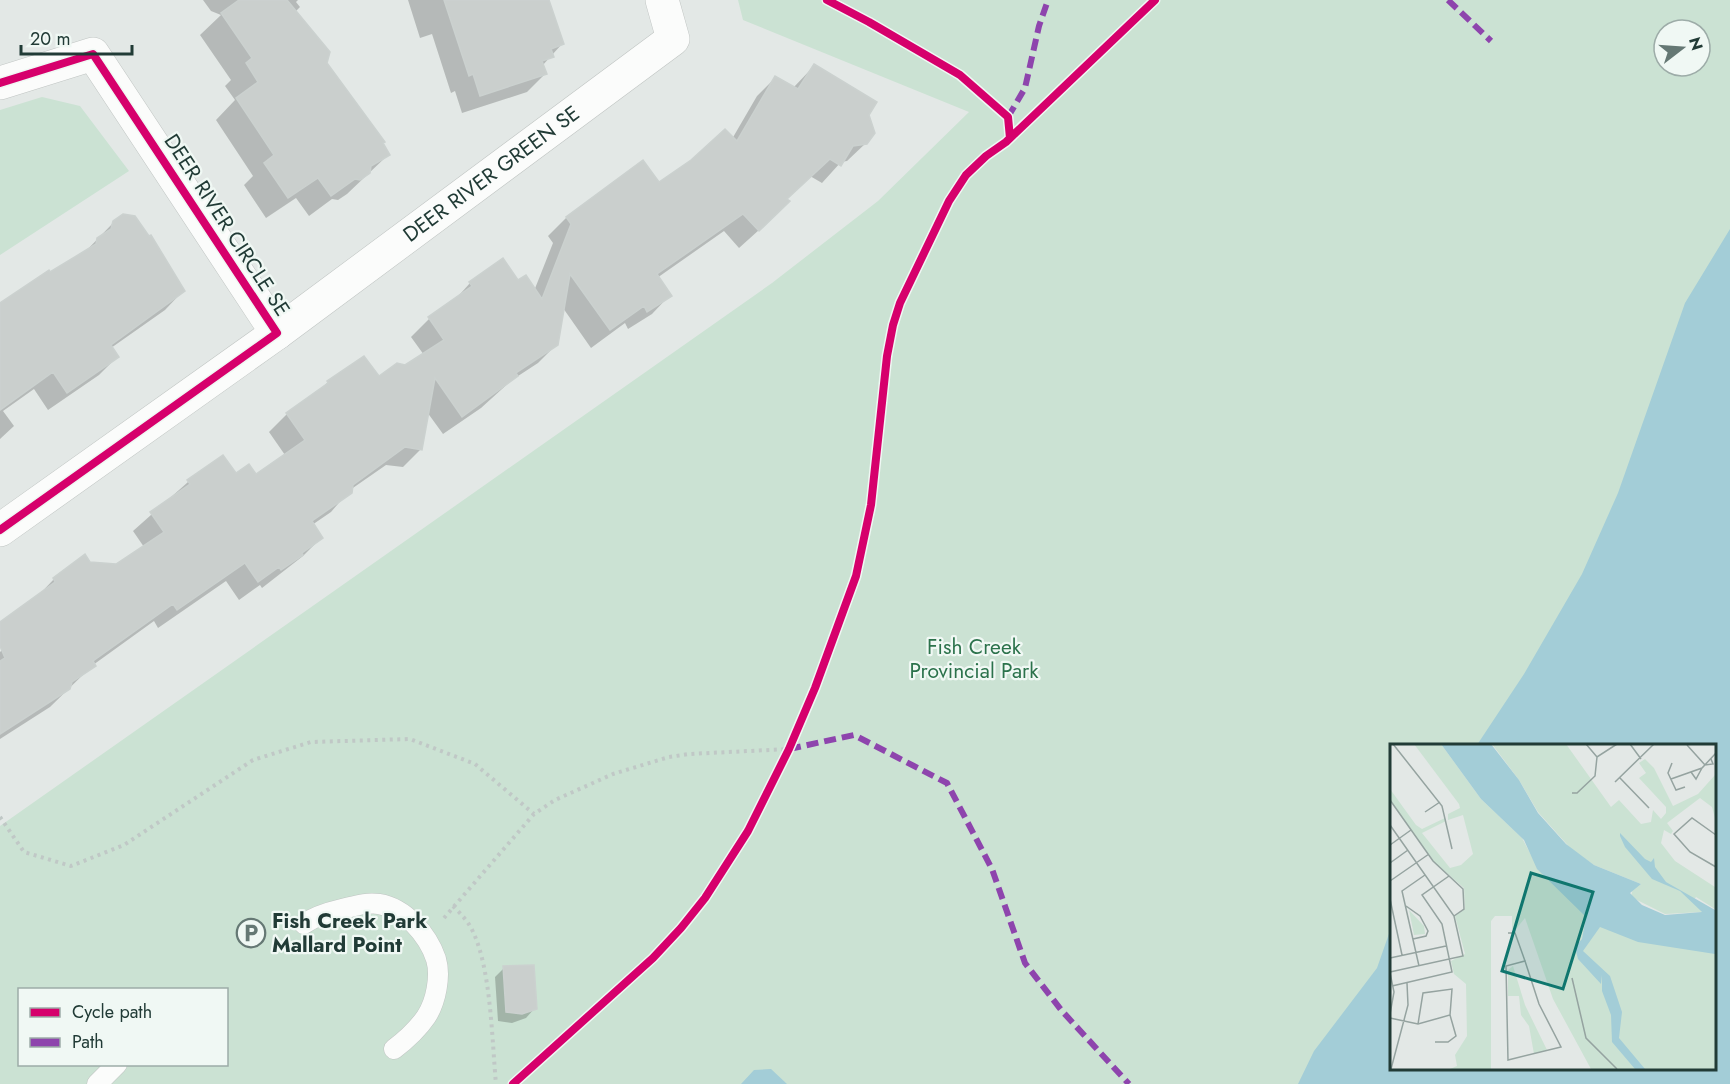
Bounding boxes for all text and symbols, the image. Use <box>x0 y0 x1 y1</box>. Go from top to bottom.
scale bar <box>21 18 132 56</box>
north arrow <box>1652 18 1712 78</box>
text: 20 m <box>30 26 70 52</box>
text: N <box>1683 34 1709 53</box>
street label: DEER RIVER GREEN SE <box>397 98 586 249</box>
street label: DEER RIVER CIRCLE SE <box>157 128 297 322</box>
park label: Fish Creek Provincial Park <box>909 632 1039 686</box>
inset map <box>1390 744 1715 1069</box>
place label: Fish Creek Park Mallard Point <box>272 906 427 960</box>
parking icon: Fish Creek Park Mallard Point <box>235 917 267 949</box>
legend <box>18 988 228 1066</box>
text: Cycle path <box>72 999 152 1025</box>
text: Path <box>72 1029 104 1055</box>

